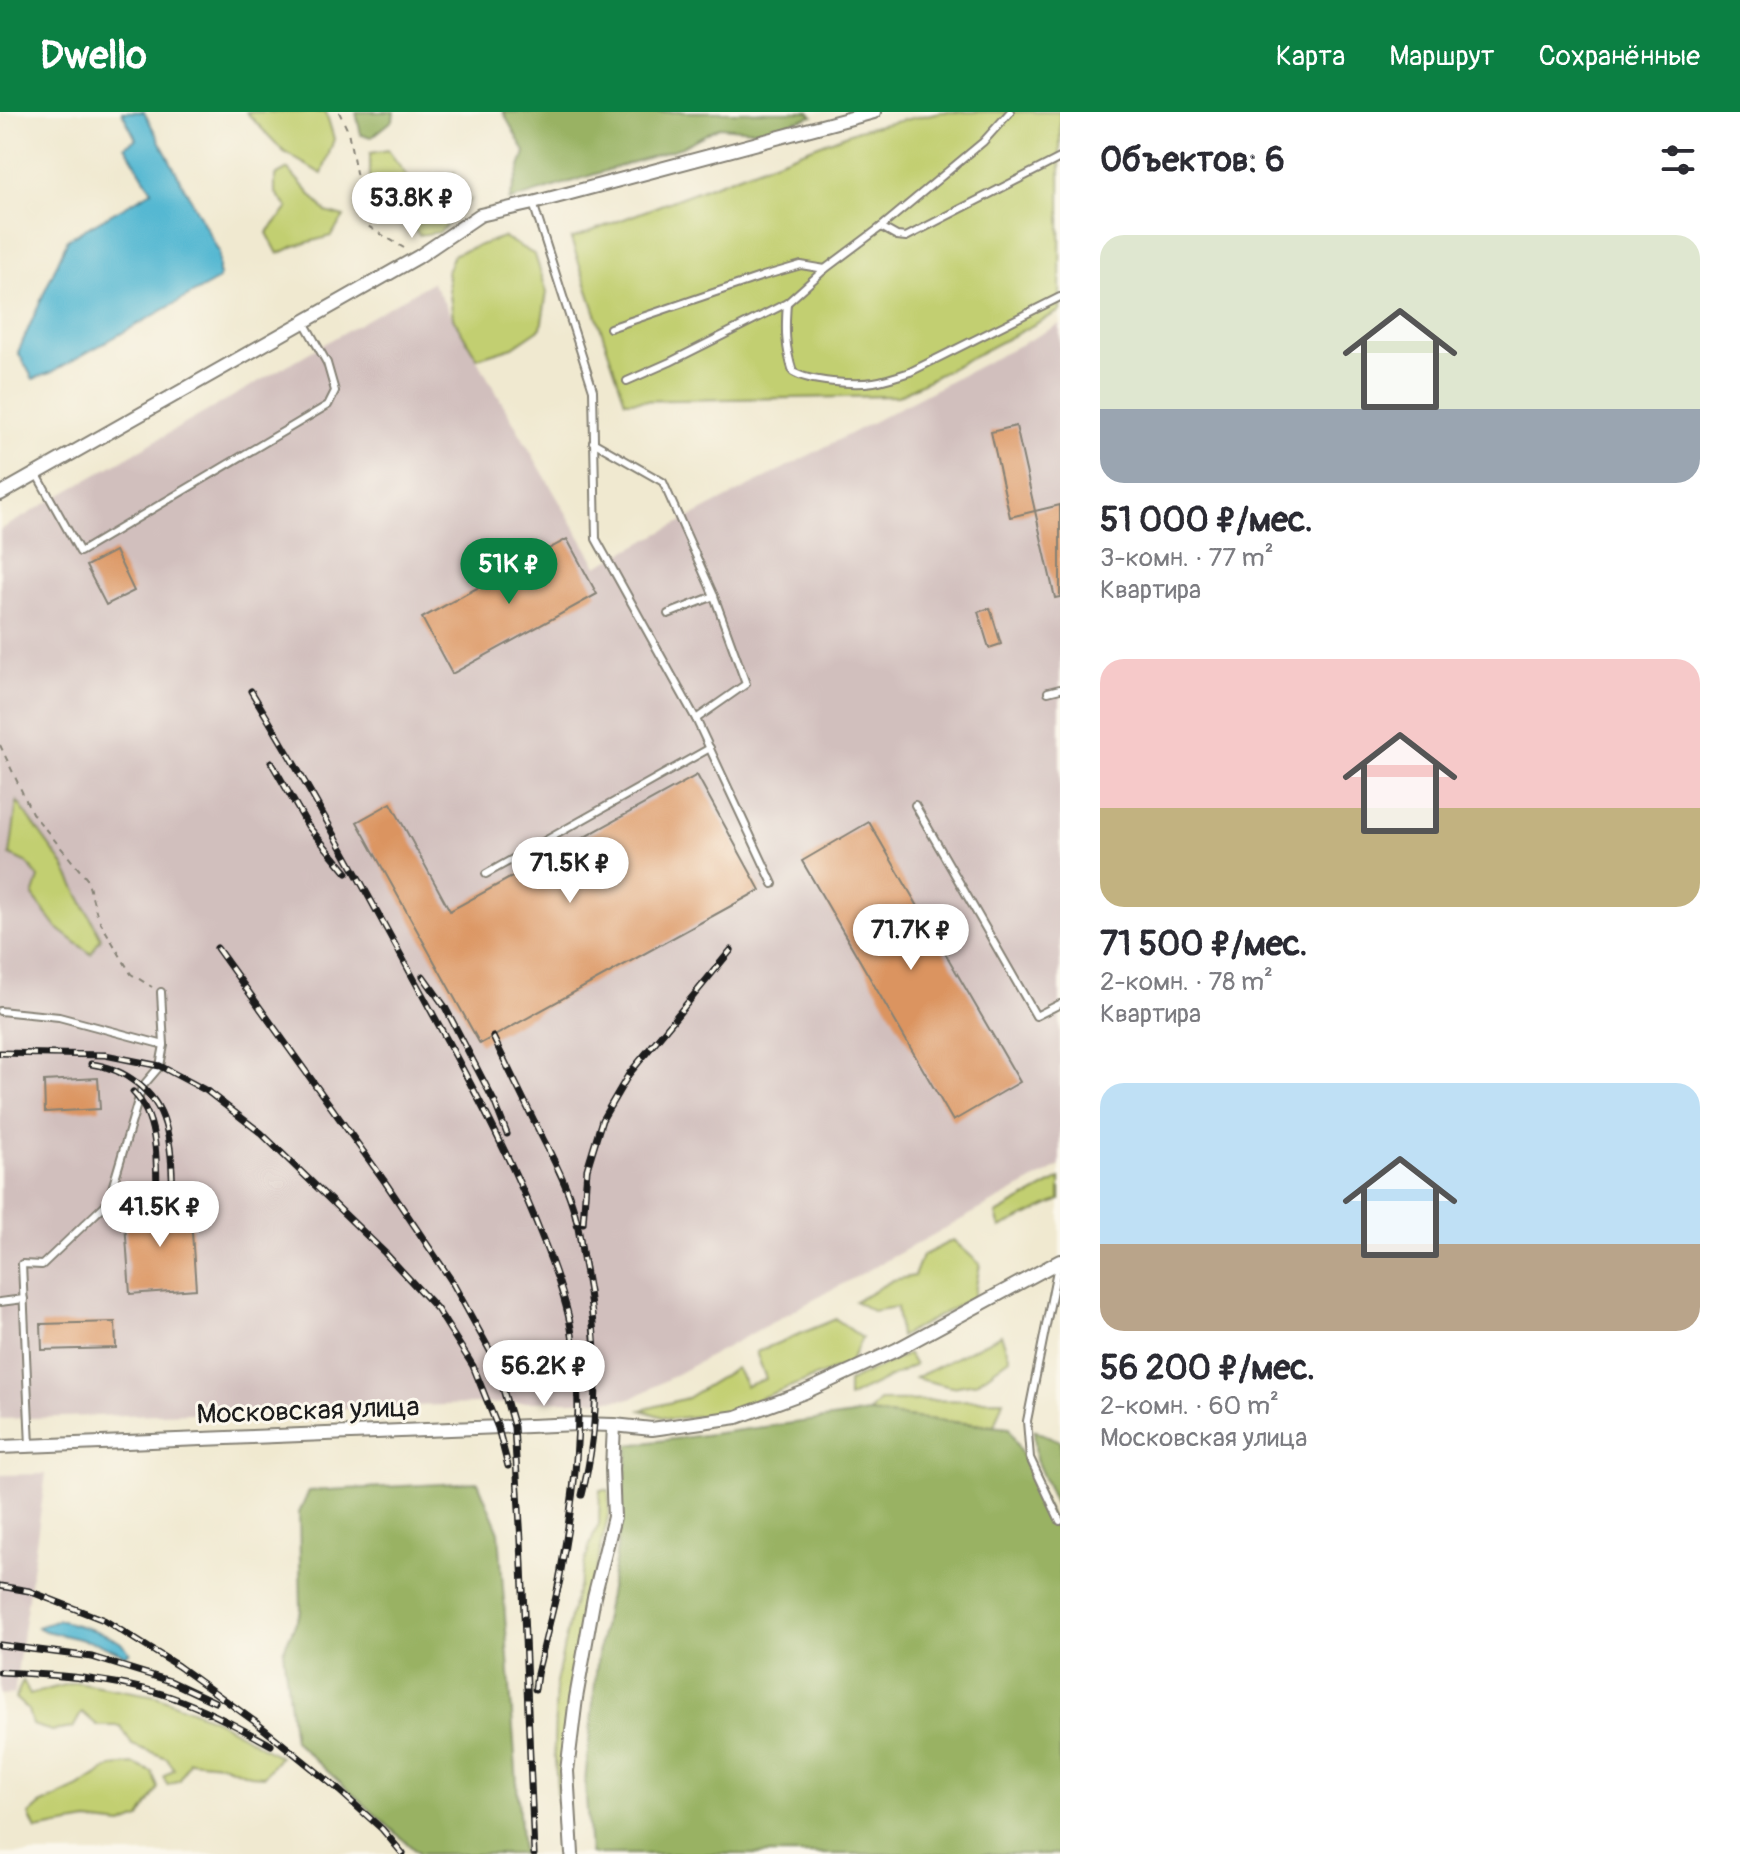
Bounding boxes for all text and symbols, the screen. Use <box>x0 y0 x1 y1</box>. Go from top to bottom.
text: Dwello <box>40 32 147 80</box>
text: Карта <box>1276 39 1345 74</box>
text: Маршрут <box>1389 39 1495 74</box>
text: Сохранённые <box>1539 39 1700 74</box>
icon: filters <box>1656 138 1700 182</box>
text: Объектов: 6 <box>1100 139 1285 182</box>
pin: 53.8K ₽ <box>338 172 486 240</box>
text: 53.8K ₽ <box>370 182 454 214</box>
icon: home <box>1328 287 1472 431</box>
text: 51 000 ₽/мес. <box>1100 499 1313 542</box>
pin: 51K ₽ <box>453 538 565 606</box>
text: 3-комн. · 77 m² <box>1100 542 1274 574</box>
text: 51K ₽ <box>478 548 540 580</box>
text: Квартира <box>1100 574 1201 606</box>
icon: home <box>1328 711 1472 855</box>
pin: 71.5K ₽ <box>496 837 644 905</box>
text: 71.5K ₽ <box>530 847 610 879</box>
pin: 71.7K ₽ <box>837 904 985 972</box>
text: 71.7K ₽ <box>871 914 951 946</box>
text: 71 500 ₽/мес. <box>1100 923 1307 966</box>
text: 2-комн. · 78 m² <box>1100 966 1273 998</box>
text: Квартира <box>1100 998 1201 1030</box>
icon: home <box>1328 1135 1472 1279</box>
pin: 41.5K ₽ <box>86 1181 234 1249</box>
text: 41.5K ₽ <box>119 1191 201 1223</box>
pin: 56.2K ₽ <box>470 1340 618 1408</box>
text: 56 200 ₽/мес. <box>1100 1347 1315 1390</box>
text: 56.2K ₽ <box>501 1350 587 1382</box>
street label: Московская улица <box>196 1390 420 1432</box>
text: 2-комн. · 60 m² <box>1100 1390 1279 1422</box>
text: Московская улица <box>1100 1422 1307 1454</box>

